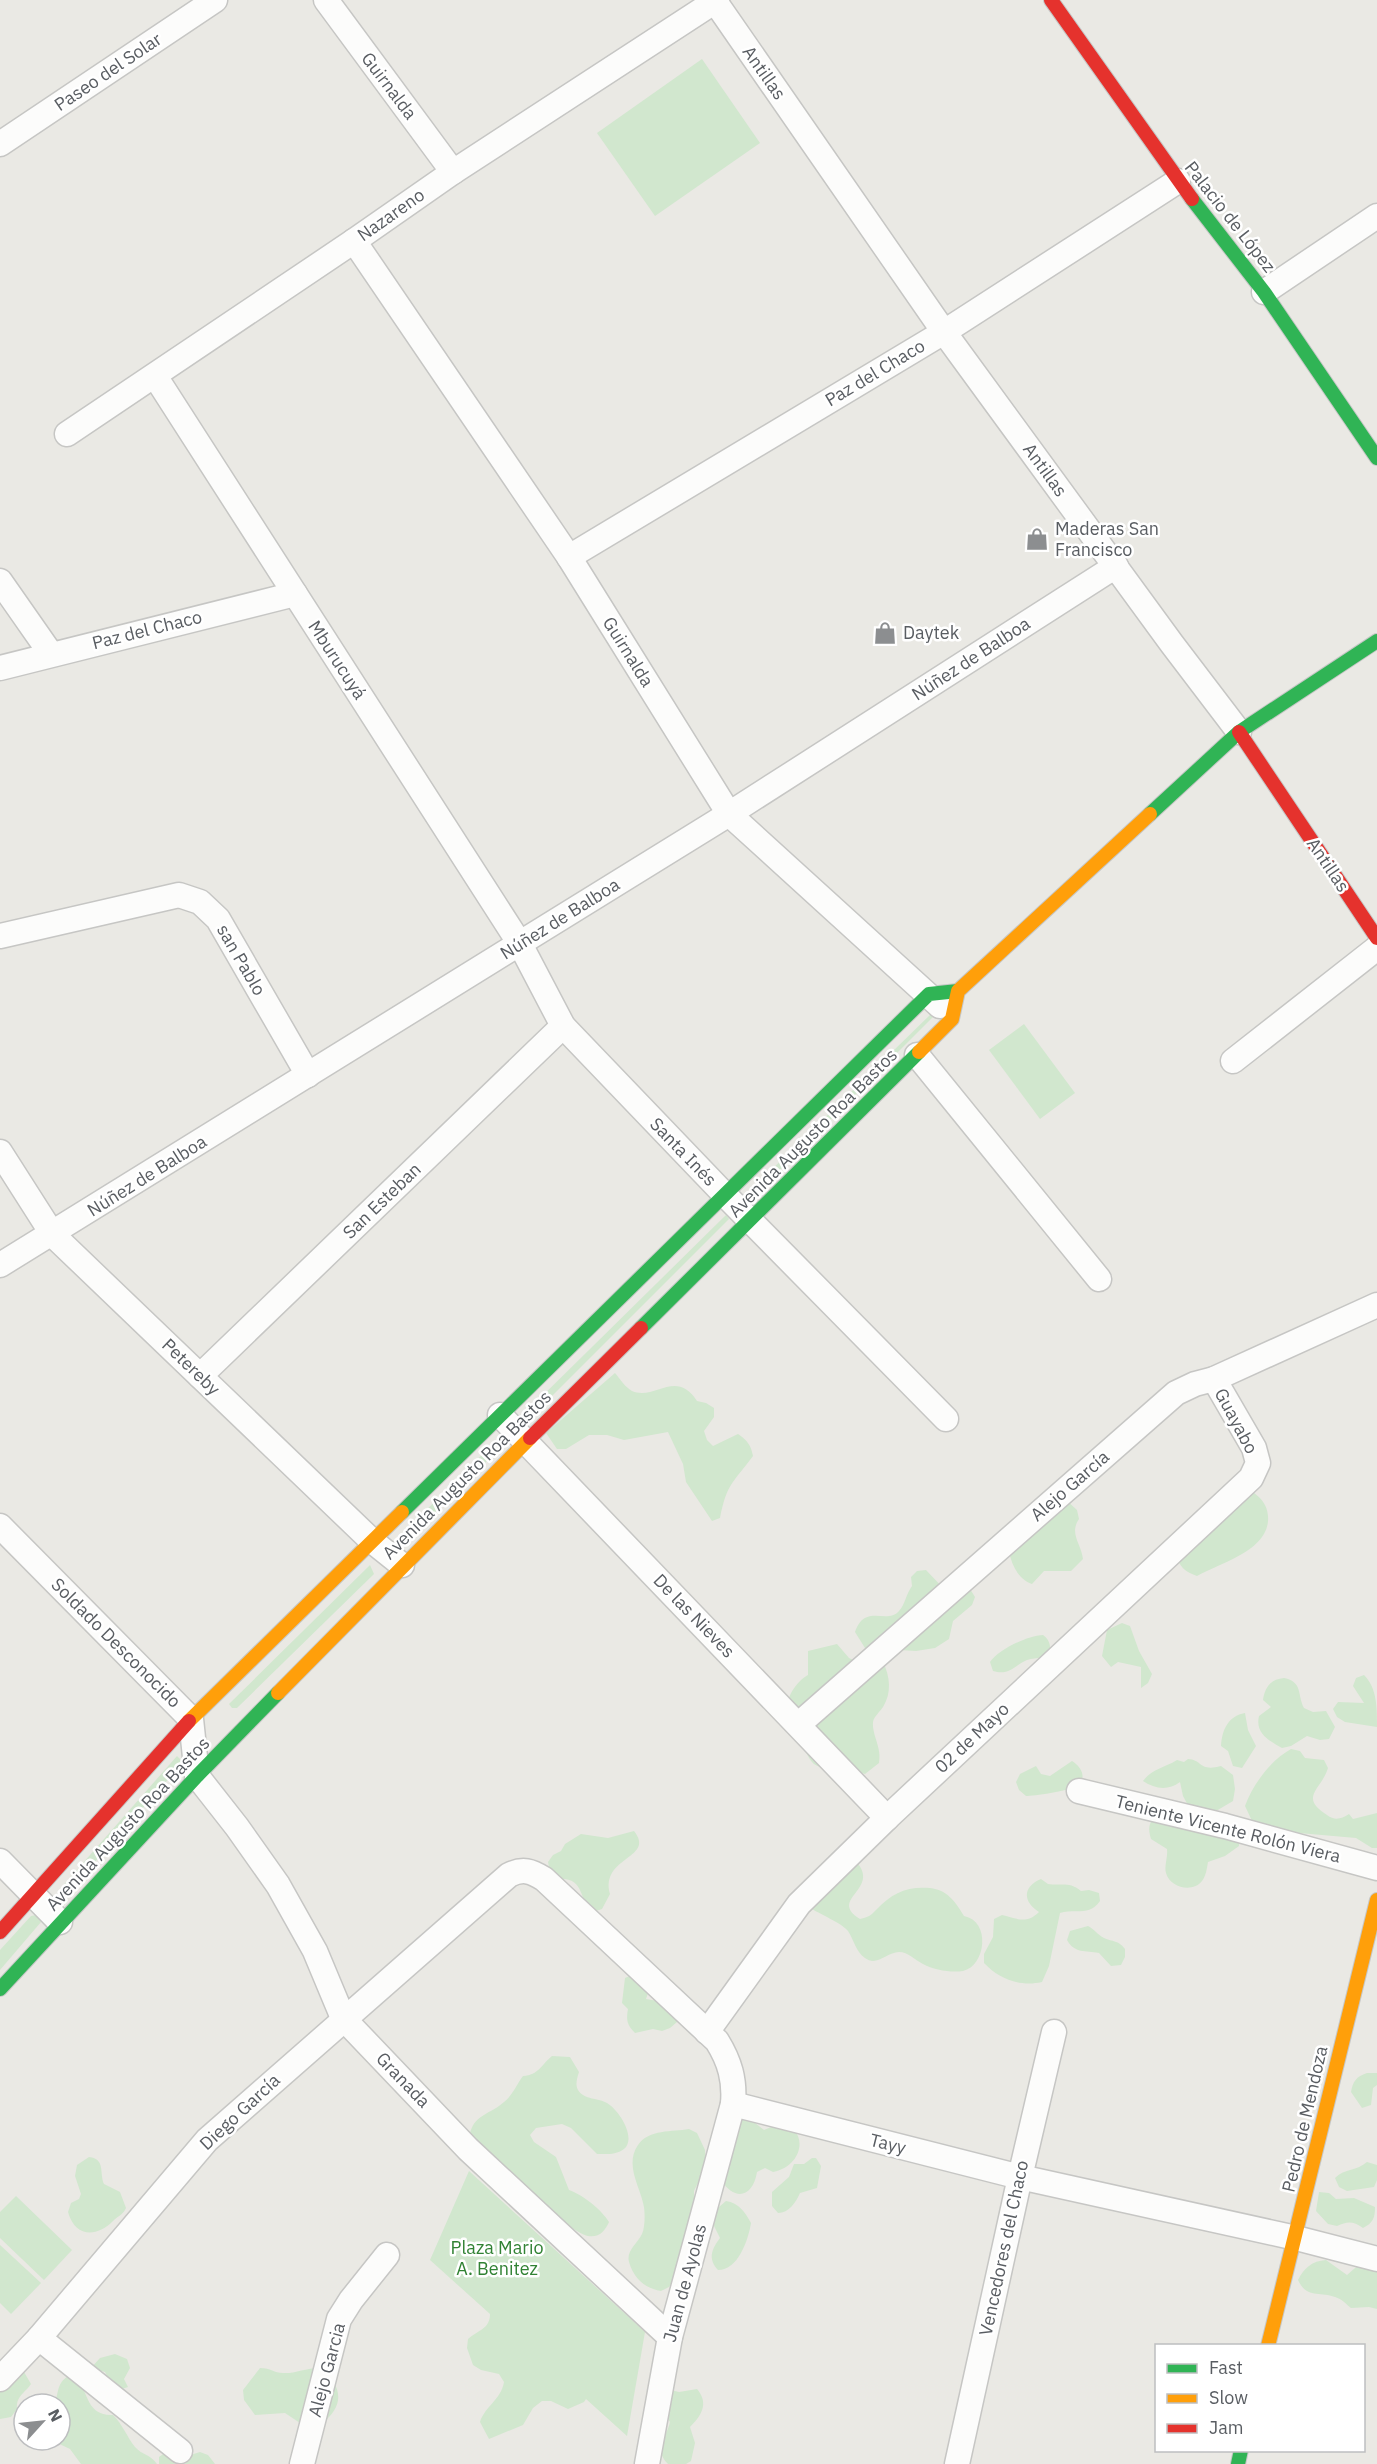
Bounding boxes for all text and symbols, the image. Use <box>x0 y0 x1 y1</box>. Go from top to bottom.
street label: Paseo del Solar <box>50 27 166 116</box>
street label: Antillas <box>738 41 791 104</box>
street label: Guirnalda <box>357 47 422 124</box>
street label: Palacio de López <box>1180 156 1281 277</box>
street label: Nazareno <box>353 183 429 246</box>
street label: Paz del Chaco <box>821 334 929 411</box>
street label: Antillas <box>1018 438 1073 501</box>
place label: Maderas San Francisco <box>1055 517 1159 561</box>
shop icon: Maderas San Francisco <box>1024 526 1050 552</box>
street label: Paz del Chaco <box>90 605 204 654</box>
street label: Guirnalda <box>598 612 659 691</box>
street label: Núñez de Balboa <box>907 612 1035 705</box>
street label: Mburucuyá <box>303 616 372 704</box>
shop icon: Daytek <box>872 620 898 646</box>
place label: Daytek <box>903 621 960 644</box>
street label: Antillas <box>1302 833 1355 896</box>
street label: Núñez de Balboa <box>496 872 624 965</box>
street label: san Pablo <box>212 920 271 1000</box>
street label: Avenida Augusto Roa Bastos <box>723 1043 902 1222</box>
street label: Santa Inés <box>645 1113 722 1191</box>
street label: Núñez de Balboa <box>83 1129 211 1222</box>
street label: San Esteban <box>338 1158 426 1244</box>
street label: Petereby <box>157 1333 225 1400</box>
street label: Guayabo <box>1210 1384 1263 1458</box>
street label: Avenida Augusto Roa Bastos <box>377 1385 556 1564</box>
street label: Alejo García <box>1026 1445 1114 1526</box>
street label: De las Nieves <box>649 1569 740 1663</box>
street label: Soldado Desconocido <box>47 1573 186 1712</box>
street label: 02 de Mayo <box>930 1697 1014 1778</box>
street label: Avenida Augusto Roa Bastos <box>41 1732 214 1916</box>
street label: Teniente Vicente Rolón Viera <box>1113 1789 1344 1868</box>
street label: Pedro de Mendoza <box>1277 2043 1333 2194</box>
street label: Granada <box>371 2047 436 2113</box>
street label: Diego García <box>195 2068 285 2155</box>
street label: Tayy <box>868 2128 909 2159</box>
street label: Vencedores del Chaco <box>974 2158 1033 2338</box>
street label: Juan de Ayolas <box>658 2221 711 2345</box>
park label: Plaza Mario A. Benitez <box>450 2236 544 2280</box>
street label: Alejo Garcia <box>303 2320 350 2420</box>
legend <box>1155 2344 1365 2452</box>
text: Fast <box>1209 2356 1243 2379</box>
text: Slow <box>1209 2386 1248 2409</box>
north arrow <box>12 2392 72 2452</box>
text: N <box>44 2405 67 2425</box>
text: Jam <box>1209 2416 1244 2439</box>

